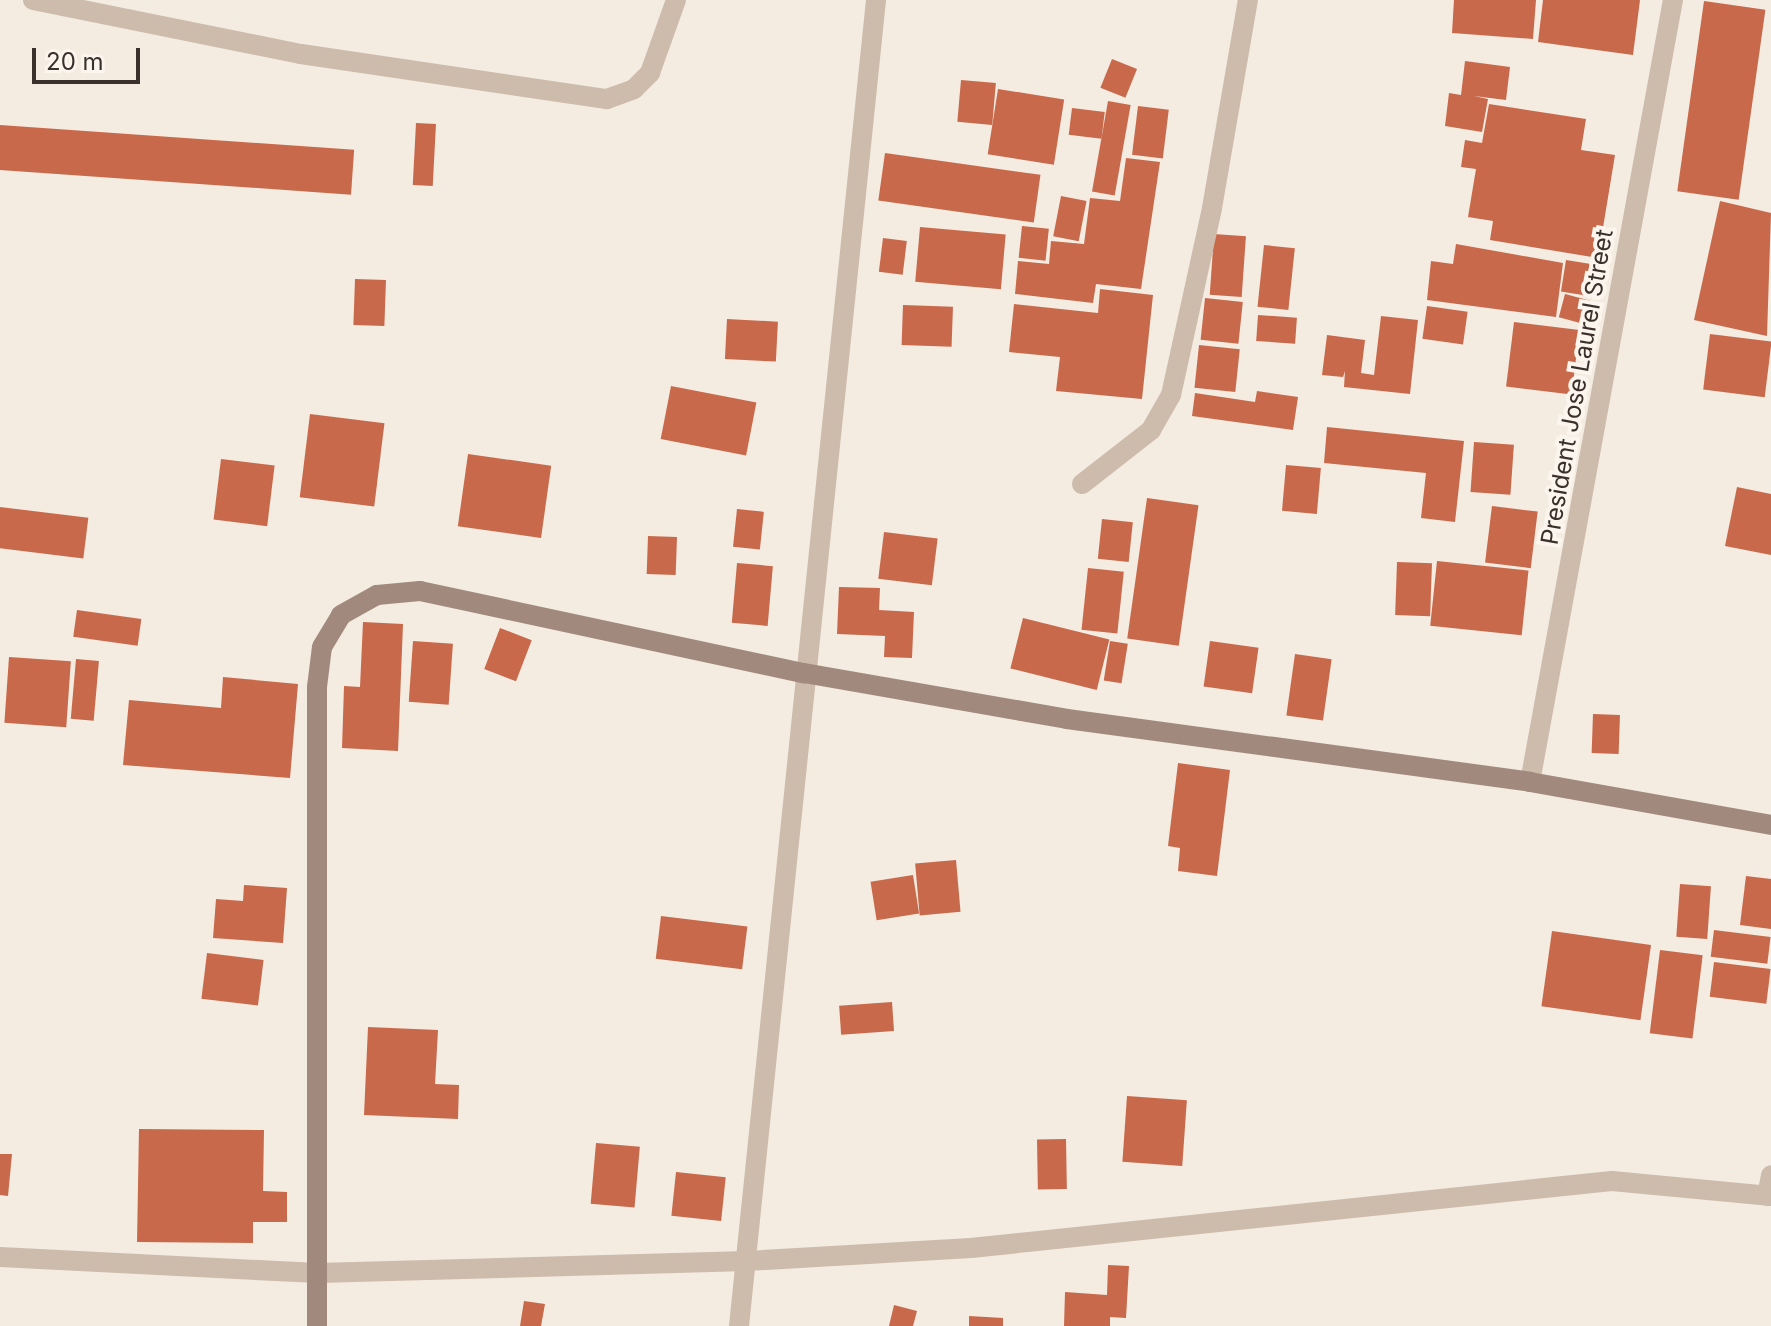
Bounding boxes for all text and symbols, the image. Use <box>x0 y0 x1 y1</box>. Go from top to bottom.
scale bar <box>36 32 144 82</box>
text: 20 m <box>46 47 104 76</box>
street label: President Jose Laurel Street <box>1535 227 1619 547</box>

